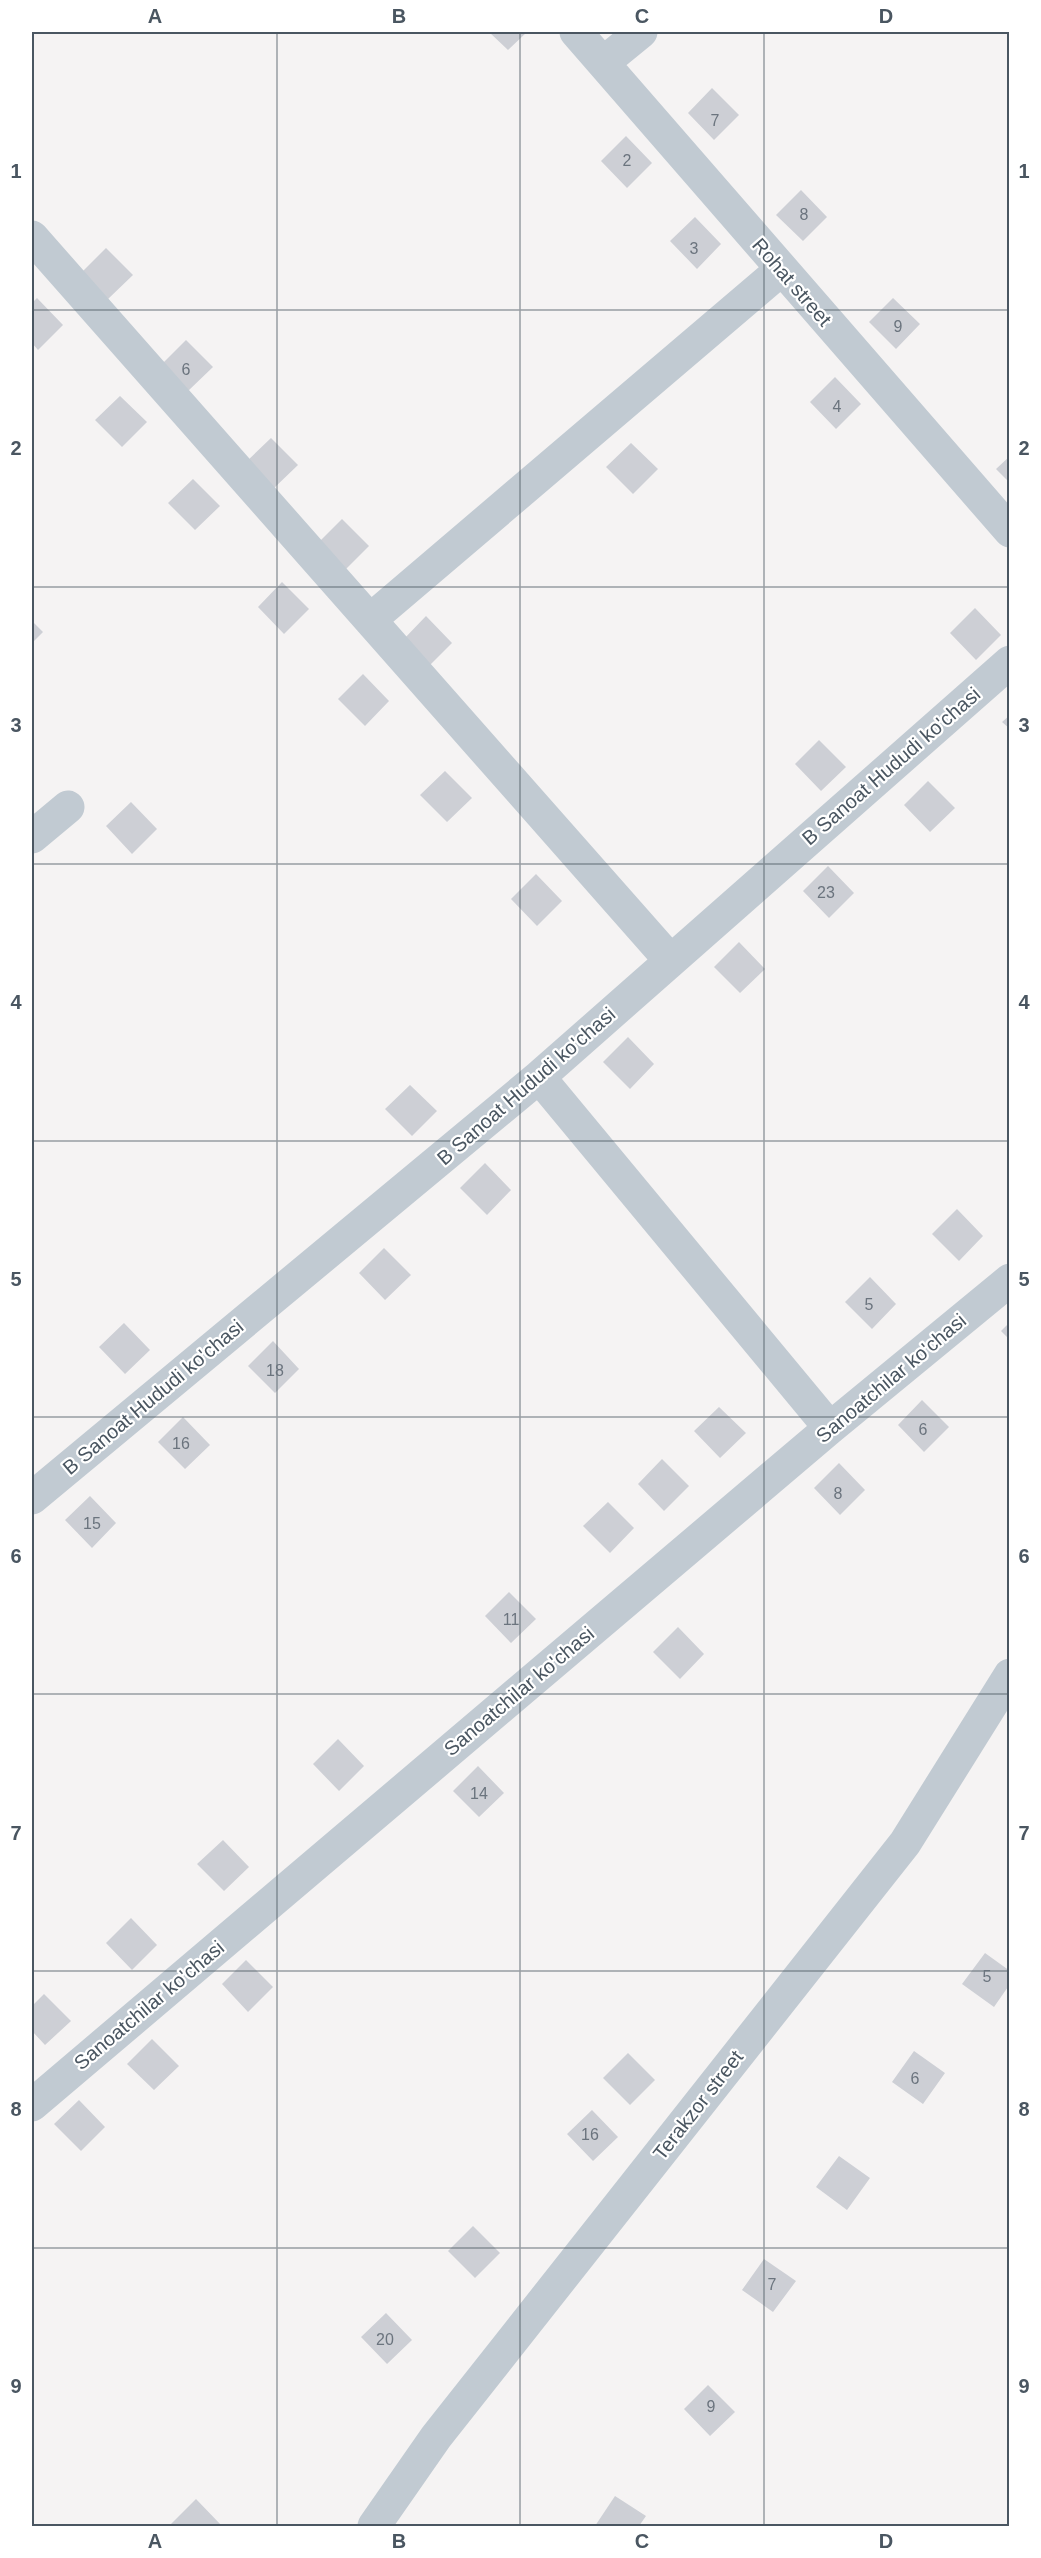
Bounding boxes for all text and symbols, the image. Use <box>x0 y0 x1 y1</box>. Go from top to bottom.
text: A <box>148 5 162 27</box>
text: B <box>392 5 406 27</box>
text: C <box>635 5 649 27</box>
text: D <box>879 5 893 27</box>
house number: 7 <box>711 112 720 129</box>
house number: 2 <box>623 152 632 169</box>
text: 1 <box>10 160 22 182</box>
text: 1 <box>1018 160 1030 182</box>
house number: 8 <box>800 206 809 223</box>
street label: Rohat street <box>748 234 836 331</box>
house number: 3 <box>690 240 699 257</box>
house number: 9 <box>894 318 903 335</box>
house number: 6 <box>182 361 191 378</box>
house number: 4 <box>833 398 842 415</box>
text: 2 <box>10 437 22 459</box>
text: 2 <box>1018 437 1030 459</box>
street label: B Sanoat Hududi ko'chasi <box>798 683 984 849</box>
text: 3 <box>10 714 22 736</box>
text: 3 <box>1018 714 1030 736</box>
house number: 23 <box>817 884 835 901</box>
text: 4 <box>10 991 22 1013</box>
text: 4 <box>1018 991 1030 1013</box>
street label: B Sanoat Hududi ko'chasi <box>433 1003 619 1169</box>
text: 5 <box>10 1268 22 1290</box>
text: 5 <box>1018 1268 1030 1290</box>
house number: 5 <box>865 1296 874 1313</box>
street label: Sanoatchilar ko'chasi <box>812 1309 970 1447</box>
street label: B Sanoat Hududi ko'chasi <box>58 1315 248 1479</box>
house number: 18 <box>266 1362 284 1379</box>
house number: 6 <box>919 1421 928 1438</box>
house number: 16 <box>172 1435 190 1452</box>
house number: 8 <box>834 1485 843 1502</box>
house number: 15 <box>83 1515 101 1532</box>
text: 6 <box>10 1545 22 1567</box>
text: 6 <box>1018 1545 1030 1567</box>
house number: 11 <box>503 1611 519 1628</box>
street label: Sanoatchilar ko'chasi <box>440 1622 598 1760</box>
house number: 14 <box>470 1785 488 1802</box>
text: 7 <box>10 1822 22 1844</box>
text: 7 <box>1018 1822 1030 1844</box>
street label: Sanoatchilar ko'chasi <box>70 1936 228 2074</box>
house number: 5 <box>983 1968 992 1985</box>
street label: Terakzor street <box>649 2046 748 2164</box>
house number: 6 <box>911 2070 920 2087</box>
text: 8 <box>10 2098 22 2120</box>
text: 8 <box>1018 2098 1030 2120</box>
house number: 16 <box>581 2126 599 2143</box>
house number: 7 <box>768 2276 777 2293</box>
house number: 20 <box>376 2331 394 2348</box>
text: 9 <box>10 2375 22 2397</box>
text: 9 <box>1018 2375 1030 2397</box>
house number: 9 <box>707 2398 716 2415</box>
text: A <box>148 2530 162 2552</box>
text: B <box>392 2530 406 2552</box>
text: C <box>635 2530 649 2552</box>
text: D <box>879 2530 893 2552</box>

